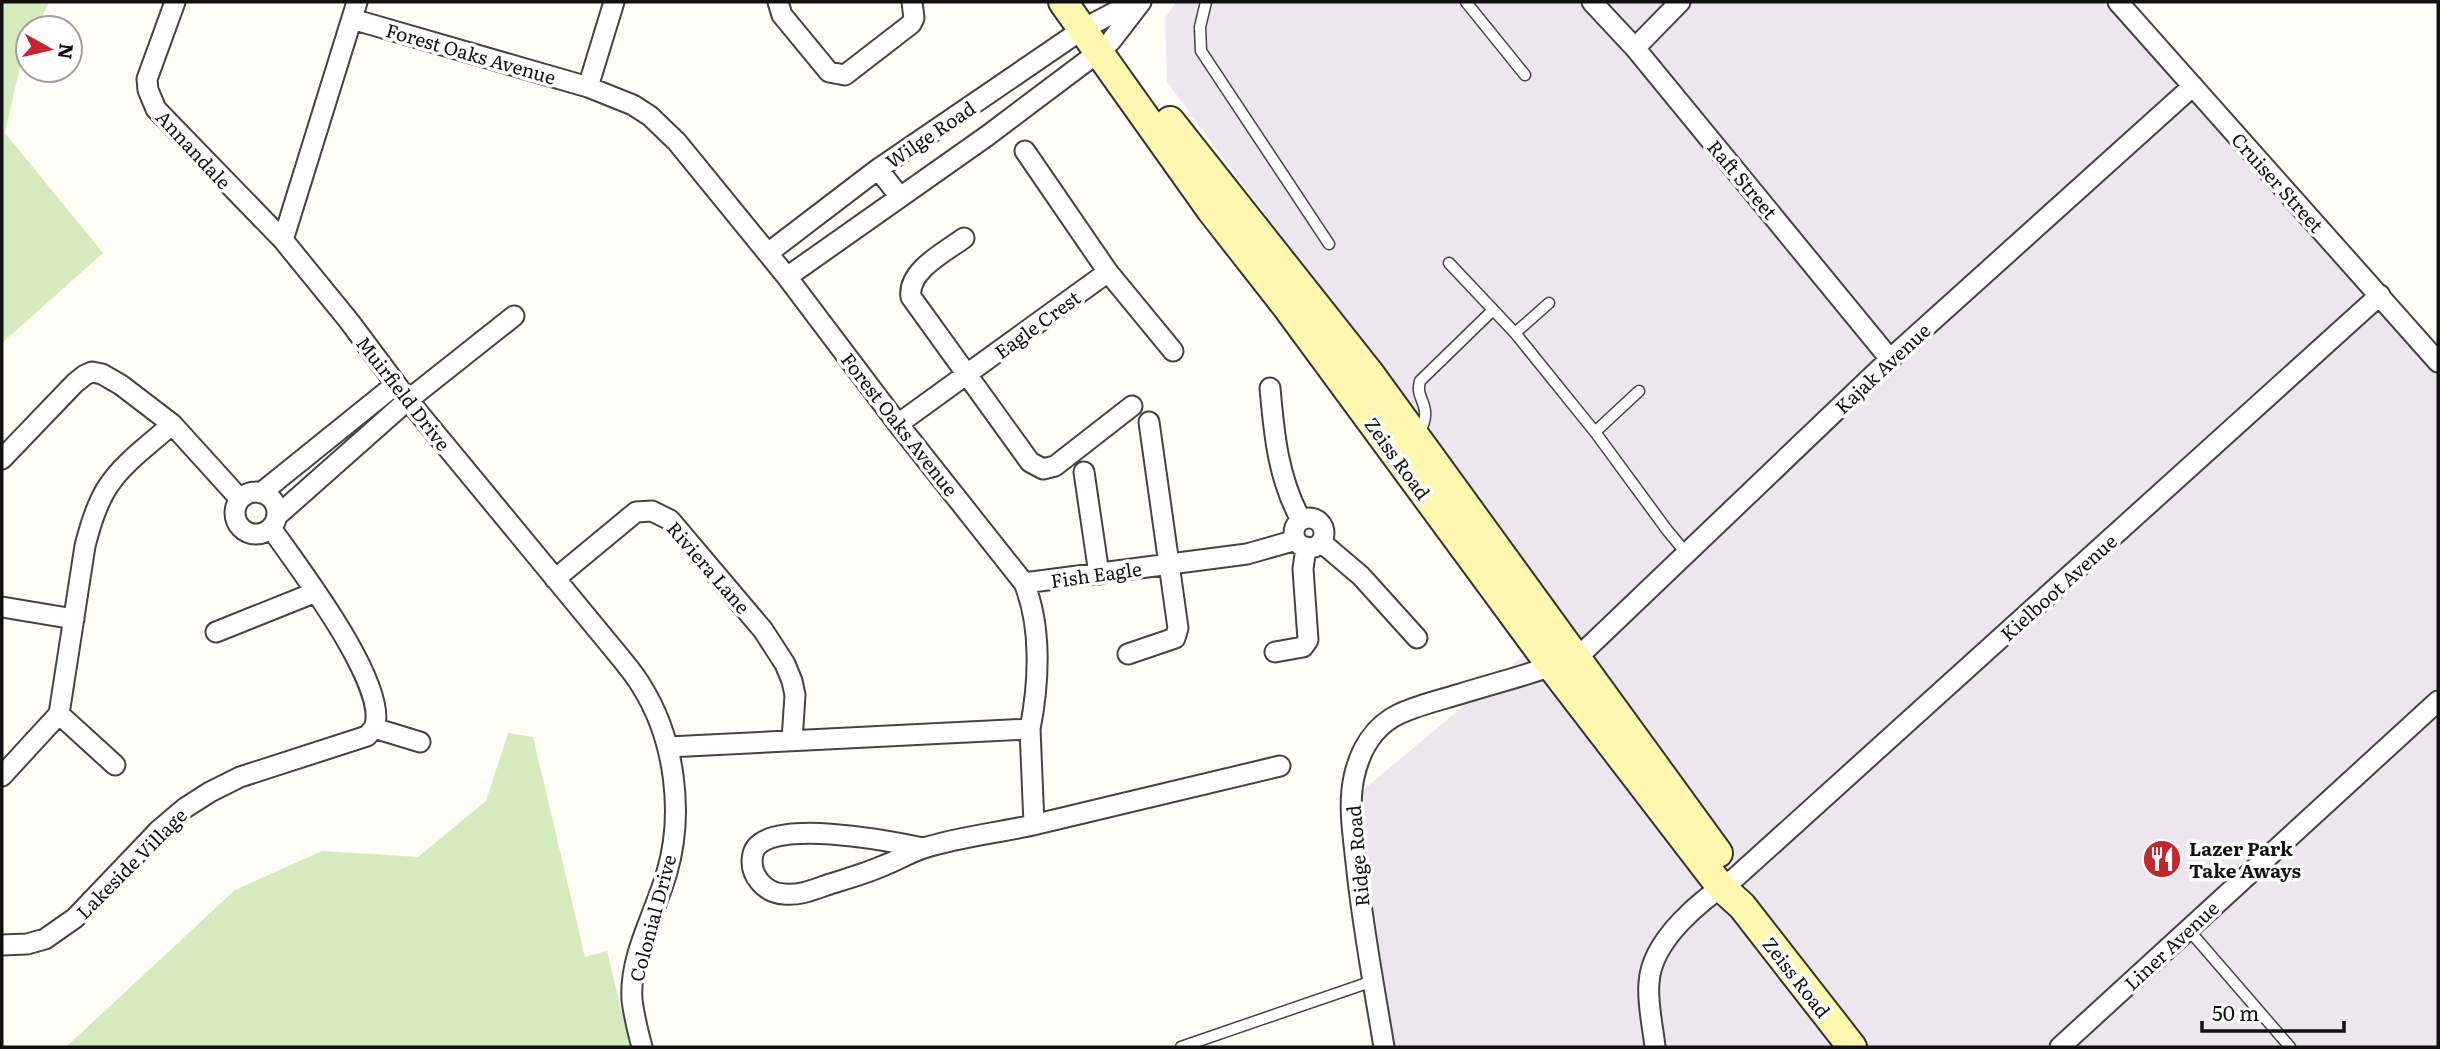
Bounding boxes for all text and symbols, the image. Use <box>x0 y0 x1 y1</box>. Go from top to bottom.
north arrow <box>14 14 84 84</box>
street label: Forest Oaks Avenue <box>383 15 559 91</box>
text: N <box>52 42 82 61</box>
street label: Wilge Road <box>879 93 981 174</box>
street label: Annandale <box>150 103 238 195</box>
street label: Cruiser Street <box>2225 126 2331 238</box>
street label: Raft Street <box>1701 133 1785 225</box>
street label: Eagle Crest <box>988 283 1086 365</box>
street label: Kajak Avenue <box>1828 316 1936 420</box>
street label: Muirfield Drive <box>350 330 458 456</box>
street label: Forest Oaks Avenue <box>835 346 965 502</box>
street label: Zeiss Road <box>1359 411 1438 505</box>
street label: Riviera Lane <box>661 515 757 619</box>
street label: Kielboot Avenue <box>1994 527 2123 647</box>
street label: Fish Eagle <box>1049 554 1143 594</box>
street label: Lakeside Village <box>69 801 193 925</box>
street label: Ridge Road <box>1339 804 1375 908</box>
place label: Lazer Park Take Aways <box>2189 834 2301 884</box>
restaurant icon: Lazer Park Take Aways <box>2141 838 2183 880</box>
street label: Colonial Drive <box>622 851 682 985</box>
street label: Liner Avenue <box>2118 894 2225 996</box>
street label: Zeiss Road <box>1756 931 1838 1024</box>
scale bar <box>2202 990 2344 1034</box>
text: 50 m <box>2212 996 2259 1027</box>

